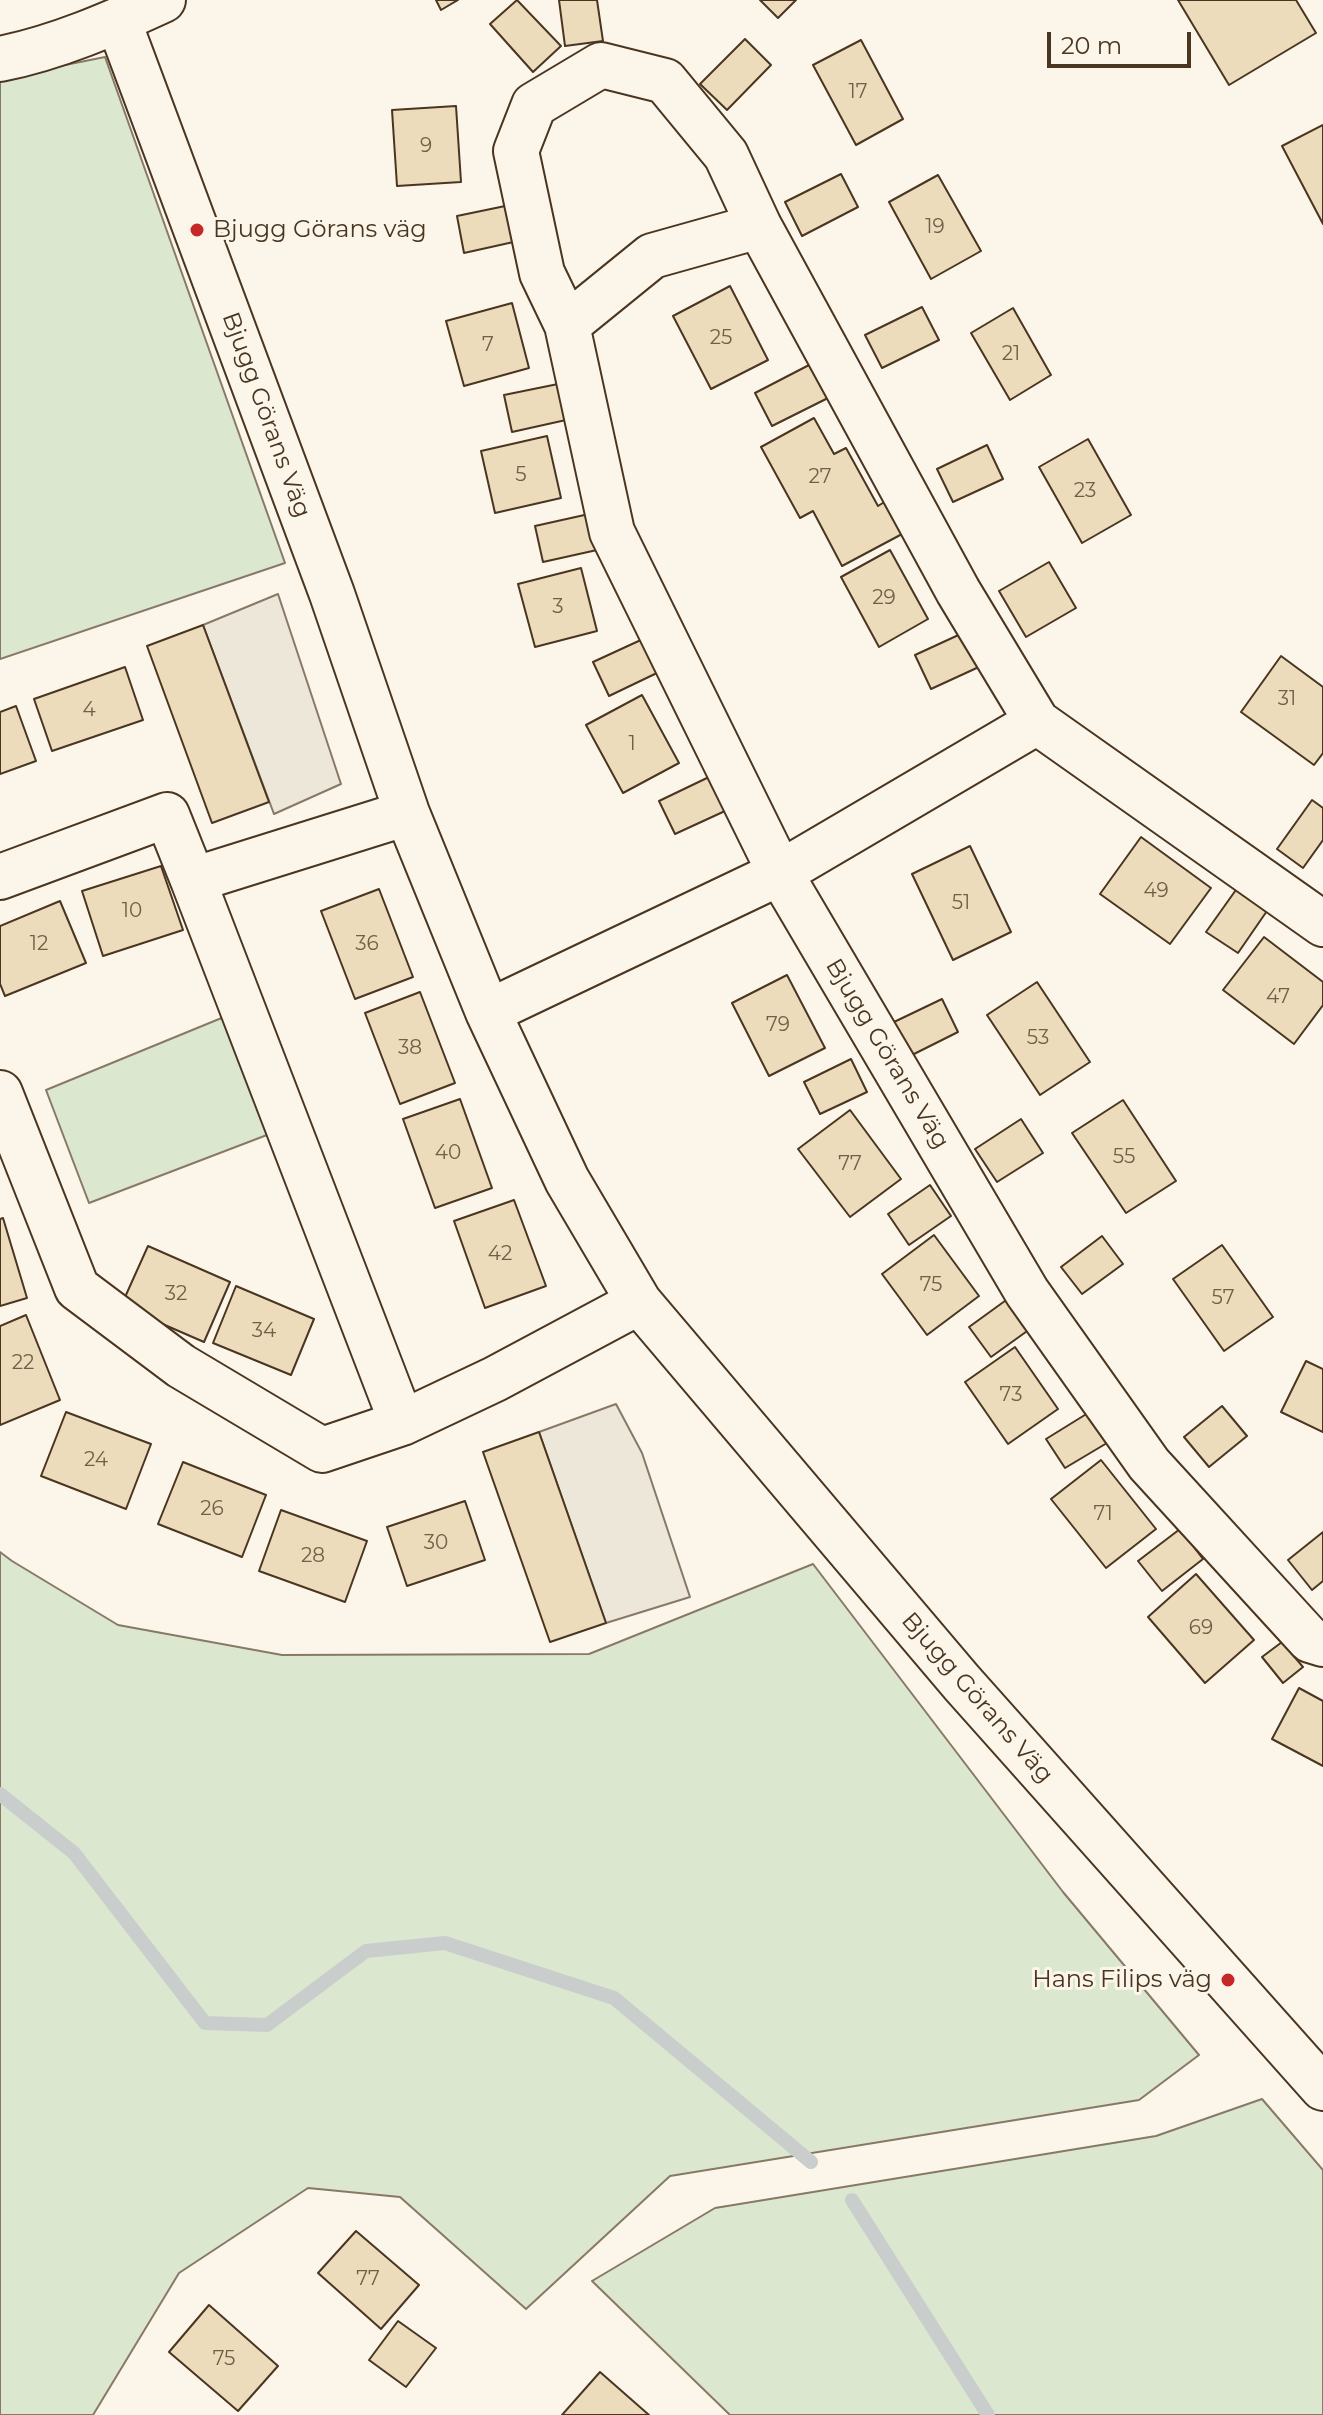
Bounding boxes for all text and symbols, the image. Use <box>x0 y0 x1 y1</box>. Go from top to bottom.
scale bar <box>1051 16 1195 66</box>
text: 20 m <box>1061 31 1122 60</box>
house number: 17 <box>849 80 867 104</box>
house number: 9 <box>420 134 432 158</box>
house number: 19 <box>925 215 945 239</box>
place label: Bjugg Görans väg <box>213 216 427 244</box>
marker: Bjugg Görans väg <box>188 221 206 239</box>
street label: Bjugg Görans Väg <box>215 308 317 522</box>
house number: 25 <box>710 326 732 350</box>
house number: 7 <box>482 333 494 357</box>
house number: 21 <box>1002 342 1020 366</box>
house number: 5 <box>515 463 527 487</box>
house number: 27 <box>808 465 832 489</box>
house number: 23 <box>1074 479 1096 503</box>
house number: 29 <box>872 586 896 610</box>
house number: 3 <box>552 595 564 619</box>
house number: 31 <box>1278 687 1296 711</box>
house number: 4 <box>82 698 96 722</box>
house number: 1 <box>628 732 636 756</box>
house number: 49 <box>1143 879 1169 903</box>
house number: 51 <box>952 891 970 915</box>
house number: 10 <box>122 899 142 923</box>
house number: 12 <box>30 932 48 956</box>
house number: 36 <box>355 932 379 956</box>
street label: Bjugg Görans Väg <box>819 954 955 1154</box>
house number: 47 <box>1266 985 1290 1009</box>
house number: 79 <box>766 1013 790 1037</box>
house number: 53 <box>1027 1026 1049 1050</box>
house number: 38 <box>398 1036 422 1060</box>
house number: 40 <box>435 1141 461 1165</box>
house number: 55 <box>1113 1145 1135 1169</box>
house number: 77 <box>838 1152 862 1176</box>
house number: 42 <box>488 1242 512 1266</box>
house number: 75 <box>920 1273 942 1297</box>
house number: 32 <box>165 1282 187 1306</box>
house number: 57 <box>1212 1286 1234 1310</box>
house number: 34 <box>252 1319 276 1343</box>
house number: 22 <box>12 1351 34 1375</box>
house number: 73 <box>1000 1383 1022 1407</box>
house number: 24 <box>84 1448 108 1472</box>
house number: 26 <box>200 1497 224 1521</box>
house number: 71 <box>1093 1502 1113 1526</box>
house number: 30 <box>424 1531 448 1555</box>
house number: 28 <box>301 1544 325 1568</box>
street label: Bjugg Görans Väg <box>895 1607 1059 1789</box>
house number: 69 <box>1189 1616 1213 1640</box>
place label: Hans Filips väg <box>1032 1966 1212 1994</box>
marker: Hans Filips väg <box>1219 1971 1237 1989</box>
house number: 77 <box>356 2267 380 2291</box>
house number: 75 <box>213 2347 235 2371</box>

